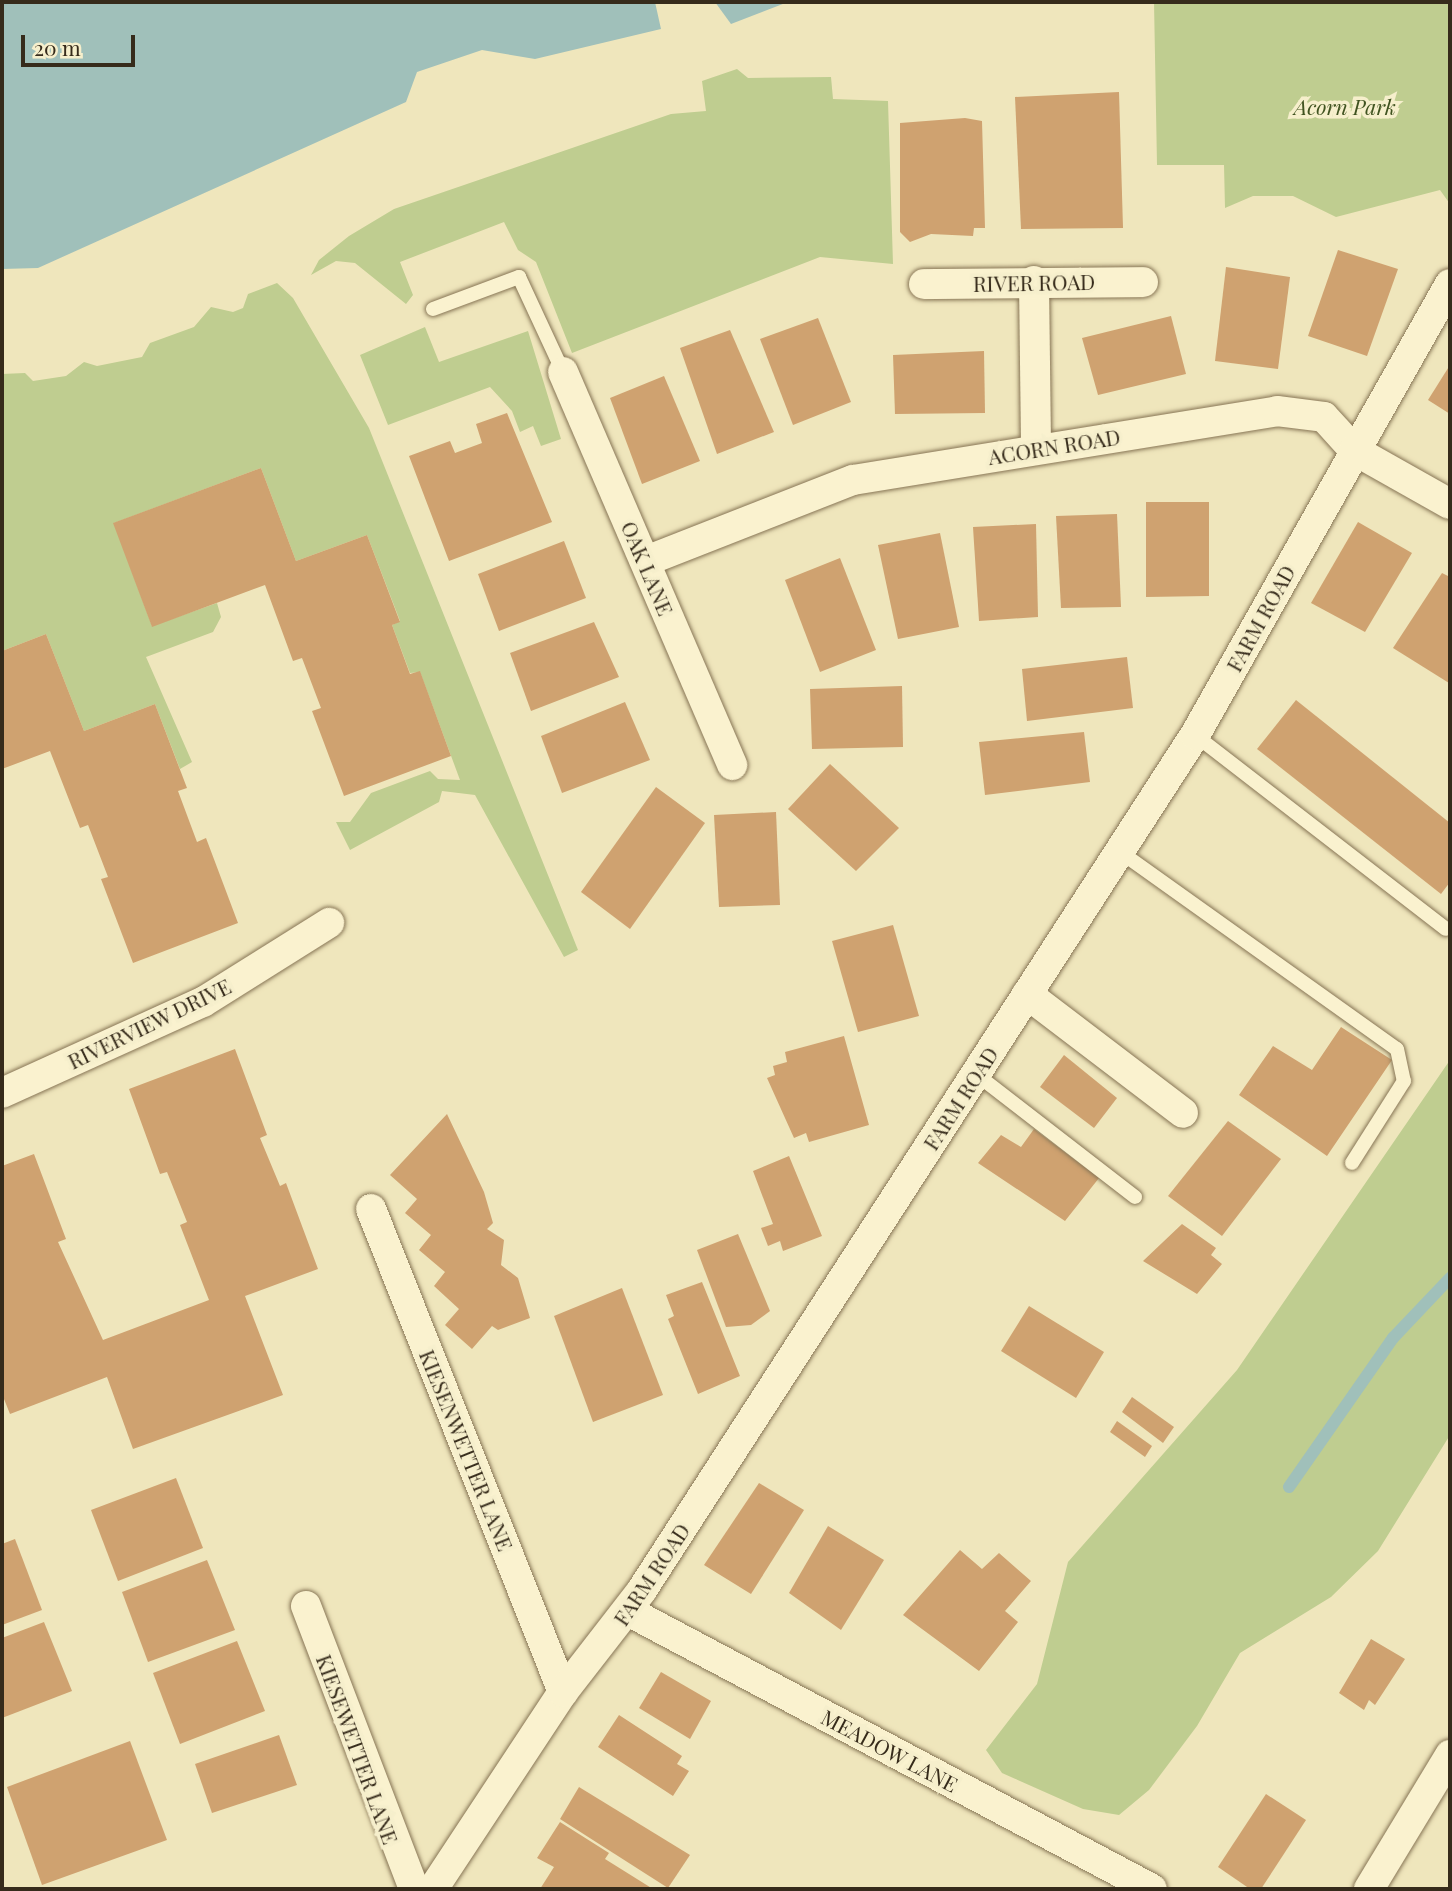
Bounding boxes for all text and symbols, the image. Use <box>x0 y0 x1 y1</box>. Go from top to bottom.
scale bar <box>24 21 138 65</box>
text: 20 m <box>34 33 81 61</box>
park label: Acorn Park <box>1294 93 1396 119</box>
street label: RIVER ROAD <box>973 268 1095 296</box>
street label: ACORN ROAD <box>986 423 1122 469</box>
street label: OAK LANE <box>617 517 679 619</box>
street label: FARM ROAD <box>1220 560 1300 676</box>
street label: RIVERVIEW DRIVE <box>63 972 235 1074</box>
street label: FARM ROAD <box>917 1042 1003 1154</box>
street label: KIESENWETTER LANE <box>415 1346 519 1554</box>
street label: FARM ROAD <box>608 1518 694 1630</box>
street label: KIESEWETTER LANE <box>312 1651 404 1847</box>
street label: MEADOW LANE <box>817 1703 963 1797</box>

